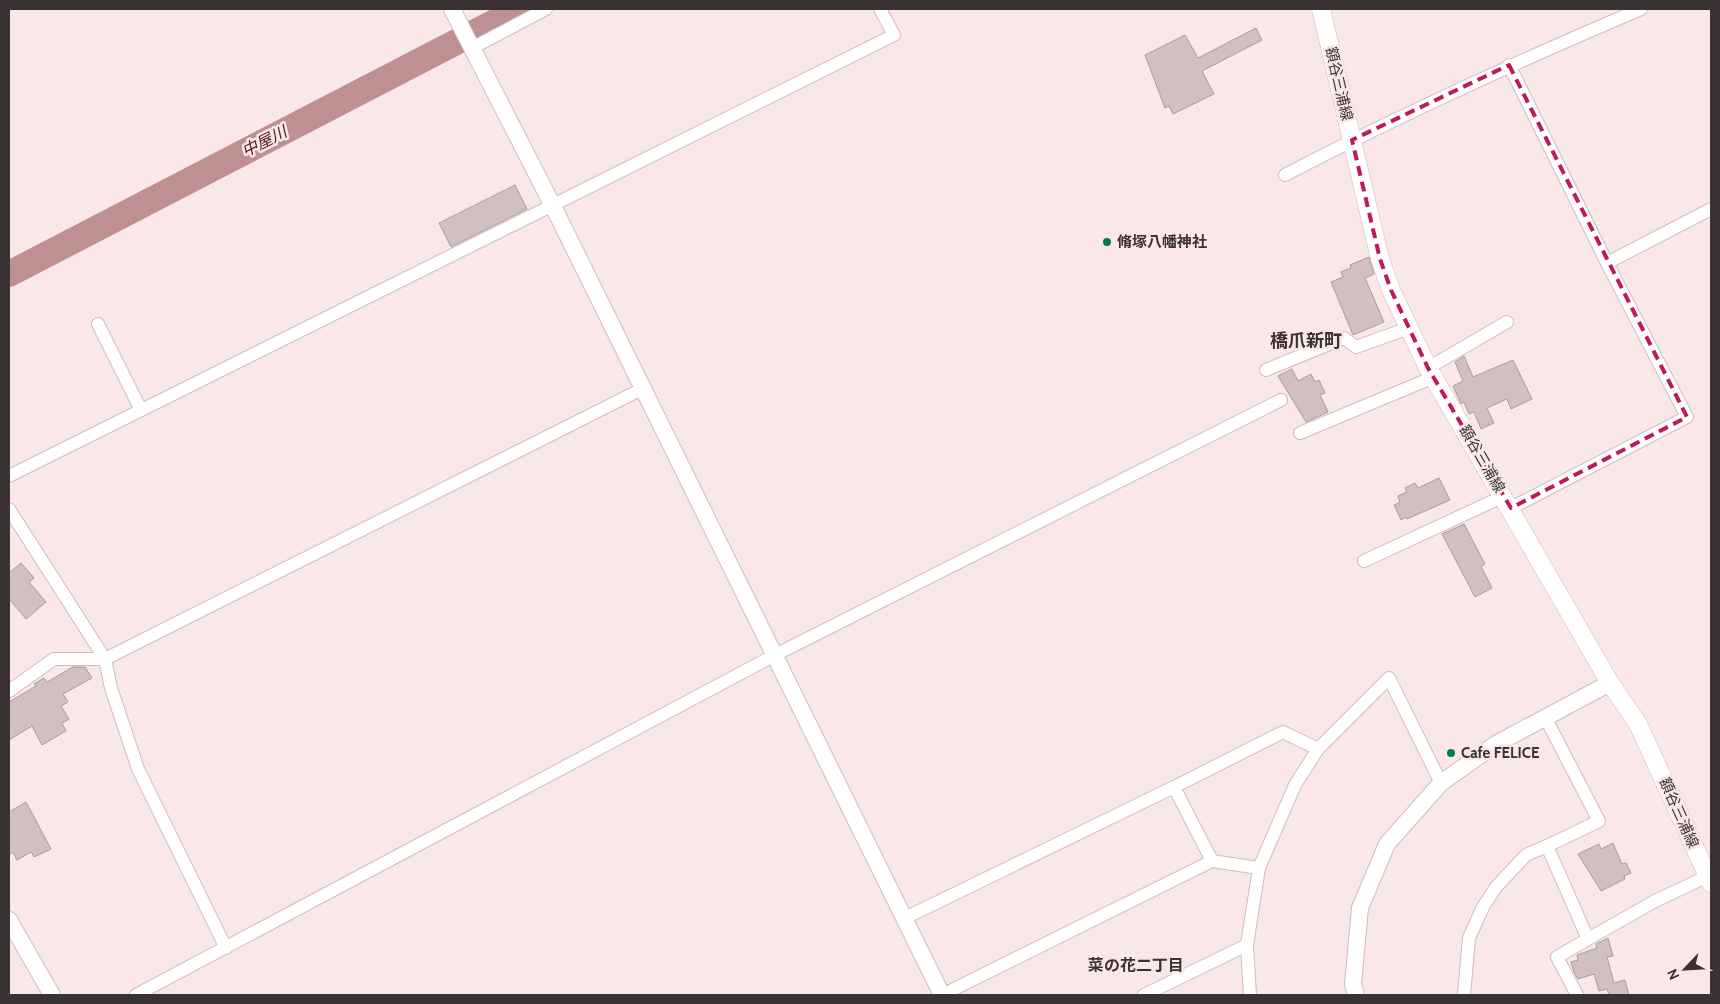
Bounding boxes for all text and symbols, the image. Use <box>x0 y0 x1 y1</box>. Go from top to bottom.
street label: 額谷三浦線 <box>1322 45 1356 123</box>
water label: 中屋川 <box>239 121 292 161</box>
place label: 脩塚八幡神社 <box>1117 233 1207 251</box>
marker: 脩塚八幡神社 <box>1101 236 1113 248</box>
district label: 橋爪新町 <box>1270 330 1342 352</box>
street label: 額谷三浦線 <box>1455 422 1509 496</box>
place label: Cafe FELICE <box>1461 744 1540 762</box>
marker: Cafe FELICE <box>1445 747 1457 759</box>
street label: 額谷三浦線 <box>1656 775 1702 851</box>
north arrow <box>1660 944 1710 994</box>
district label: 菜の花二丁目 <box>1088 956 1184 975</box>
text: N <box>1663 966 1683 983</box>

